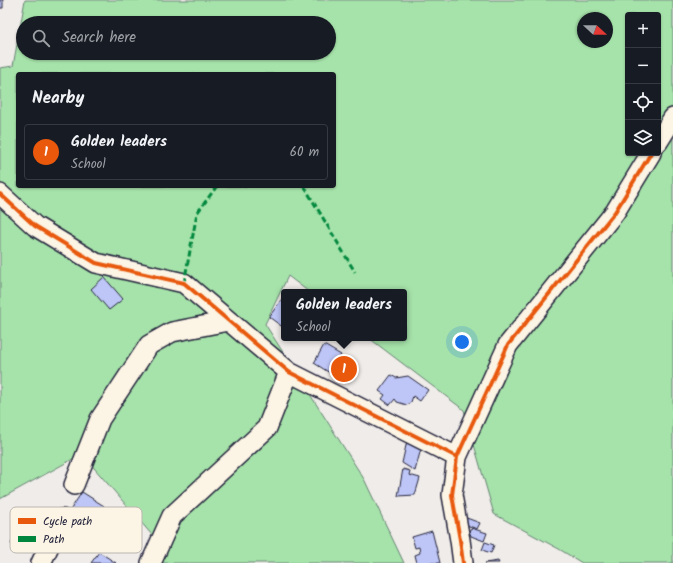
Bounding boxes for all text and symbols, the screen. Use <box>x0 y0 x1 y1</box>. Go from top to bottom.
north arrow <box>577 12 613 48</box>
map controls <box>625 12 661 156</box>
button: + <box>625 12 661 48</box>
search box <box>16 16 336 60</box>
text: Search here <box>62 26 136 50</box>
icon: search <box>30 27 52 49</box>
button: − <box>625 48 661 84</box>
button: locate <box>625 84 661 120</box>
text: Nearby <box>32 85 84 112</box>
button: layers <box>625 120 661 156</box>
text: Golden leaders <box>71 130 167 154</box>
text: 1 <box>44 142 48 163</box>
text: 60 m <box>290 142 319 163</box>
text: School <box>71 154 106 175</box>
popup <box>281 289 407 341</box>
text: Golden leaders <box>296 293 392 317</box>
text: School <box>296 317 331 338</box>
your location <box>452 332 472 352</box>
pin: 1 <box>331 354 357 384</box>
legend <box>10 507 142 553</box>
text: Cycle path <box>43 513 92 531</box>
text: Path <box>43 531 64 549</box>

